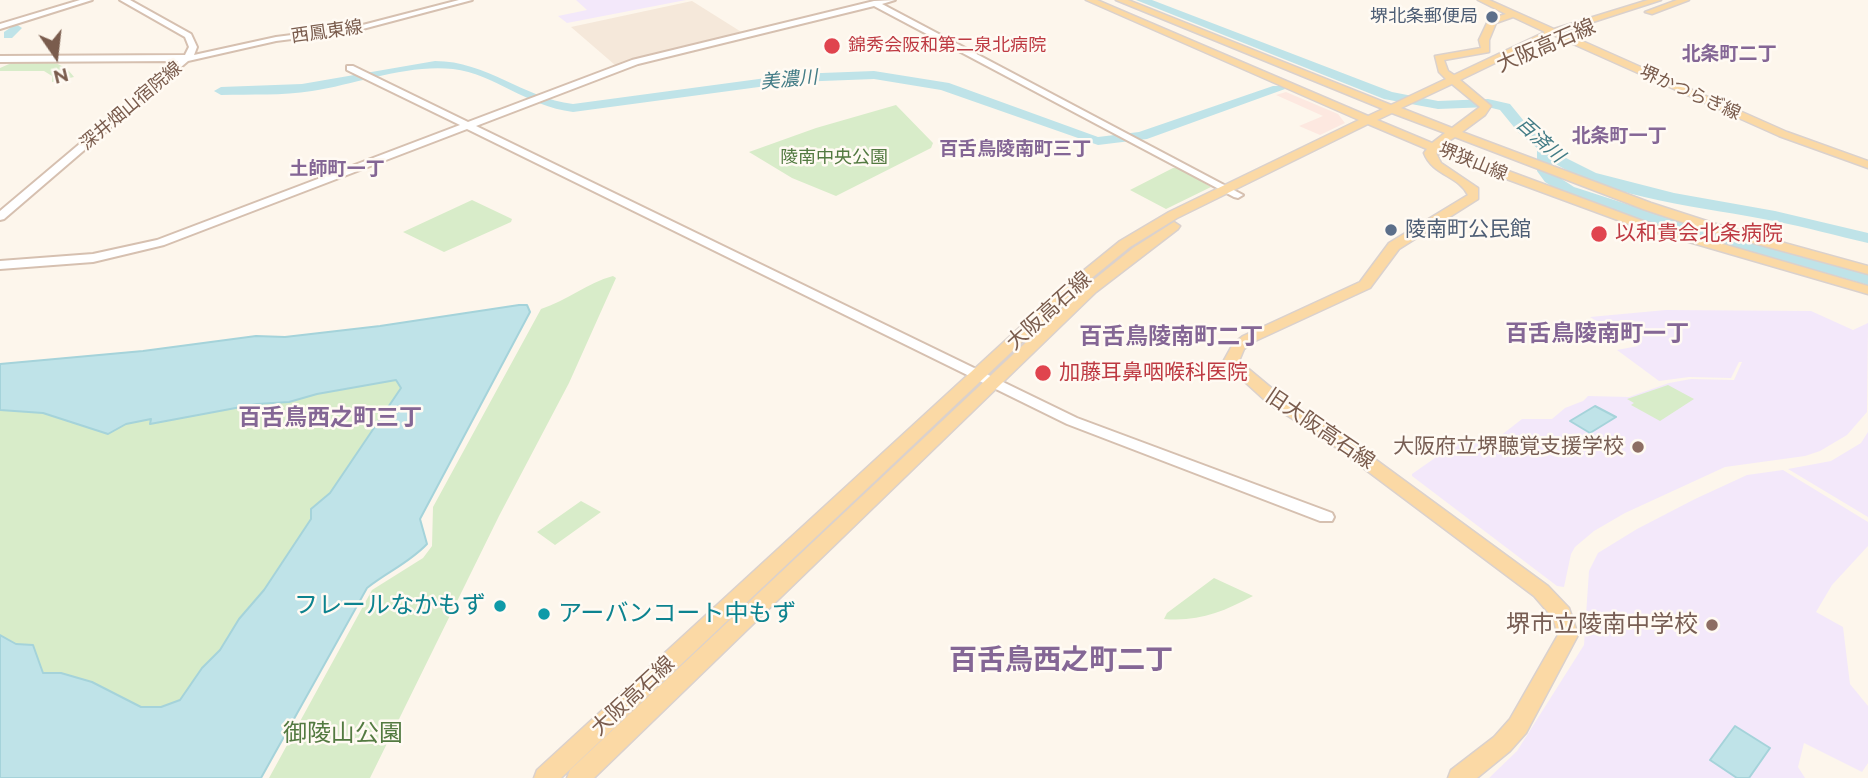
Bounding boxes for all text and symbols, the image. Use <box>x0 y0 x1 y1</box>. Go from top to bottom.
place label: 堺北条郵便局 <box>1370 6 1478 28</box>
marker: 堺北条郵便局 <box>1484 9 1500 25</box>
street label: 大阪高石線 <box>1493 14 1599 78</box>
street label: 西鳳東線 <box>290 16 364 48</box>
north arrow <box>21 21 91 91</box>
place label: 錦秀会阪和第二泉北病院 <box>848 35 1046 57</box>
marker: 錦秀会阪和第二泉北病院 <box>822 36 842 56</box>
district label: 北条町二丁 <box>1682 43 1776 65</box>
street label: 深井畑山宿院線 <box>76 57 186 155</box>
street label: 堺かつらぎ線 <box>1636 61 1744 125</box>
text: N <box>51 64 71 89</box>
water label: 美濃川 <box>760 66 818 94</box>
water label: 百済川 <box>1511 112 1569 168</box>
district label: 北条町一丁 <box>1572 125 1666 147</box>
district label: 百舌鳥陵南町三丁 <box>939 138 1091 160</box>
street label: 堺狭山線 <box>1436 139 1510 185</box>
park label: 陵南中央公園 <box>780 147 888 169</box>
district label: 土師町一丁 <box>290 158 384 180</box>
place label: 陵南町公民館 <box>1405 217 1531 243</box>
place label: 以和貴会北条病院 <box>1615 221 1783 247</box>
marker: 陵南町公民館 <box>1383 222 1399 238</box>
marker: 以和貴会北条病院 <box>1589 224 1609 244</box>
street label: 大阪高石線 <box>1002 267 1096 355</box>
district label: 百舌鳥陵南町一丁 <box>1505 320 1689 348</box>
district label: 百舌鳥陵南町二丁 <box>1079 323 1263 351</box>
place label: 加藤耳鼻咽喉科医院 <box>1059 360 1248 386</box>
marker: 加藤耳鼻咽喉科医院 <box>1033 363 1053 383</box>
street label: 旧大阪高石線 <box>1261 383 1379 475</box>
district label: 百舌鳥西之町三丁 <box>238 404 422 432</box>
place label: 大阪府立堺聴覚支援学校 <box>1393 434 1624 460</box>
marker: 大阪府立堺聴覚支援学校 <box>1630 439 1646 455</box>
place label: フレールなかもず <box>294 592 486 620</box>
marker: フレールなかもず <box>492 598 508 614</box>
place label: アーバンコート中もず <box>558 600 797 628</box>
marker: アーバンコート中もず <box>536 606 552 622</box>
place label: 堺市立陵南中学校 <box>1506 611 1698 639</box>
marker: 堺市立陵南中学校 <box>1704 617 1720 633</box>
district label: 百舌鳥西之町二丁 <box>949 644 1173 678</box>
street label: 大阪高石線 <box>586 651 680 741</box>
park label: 御陵山公園 <box>283 720 403 748</box>

